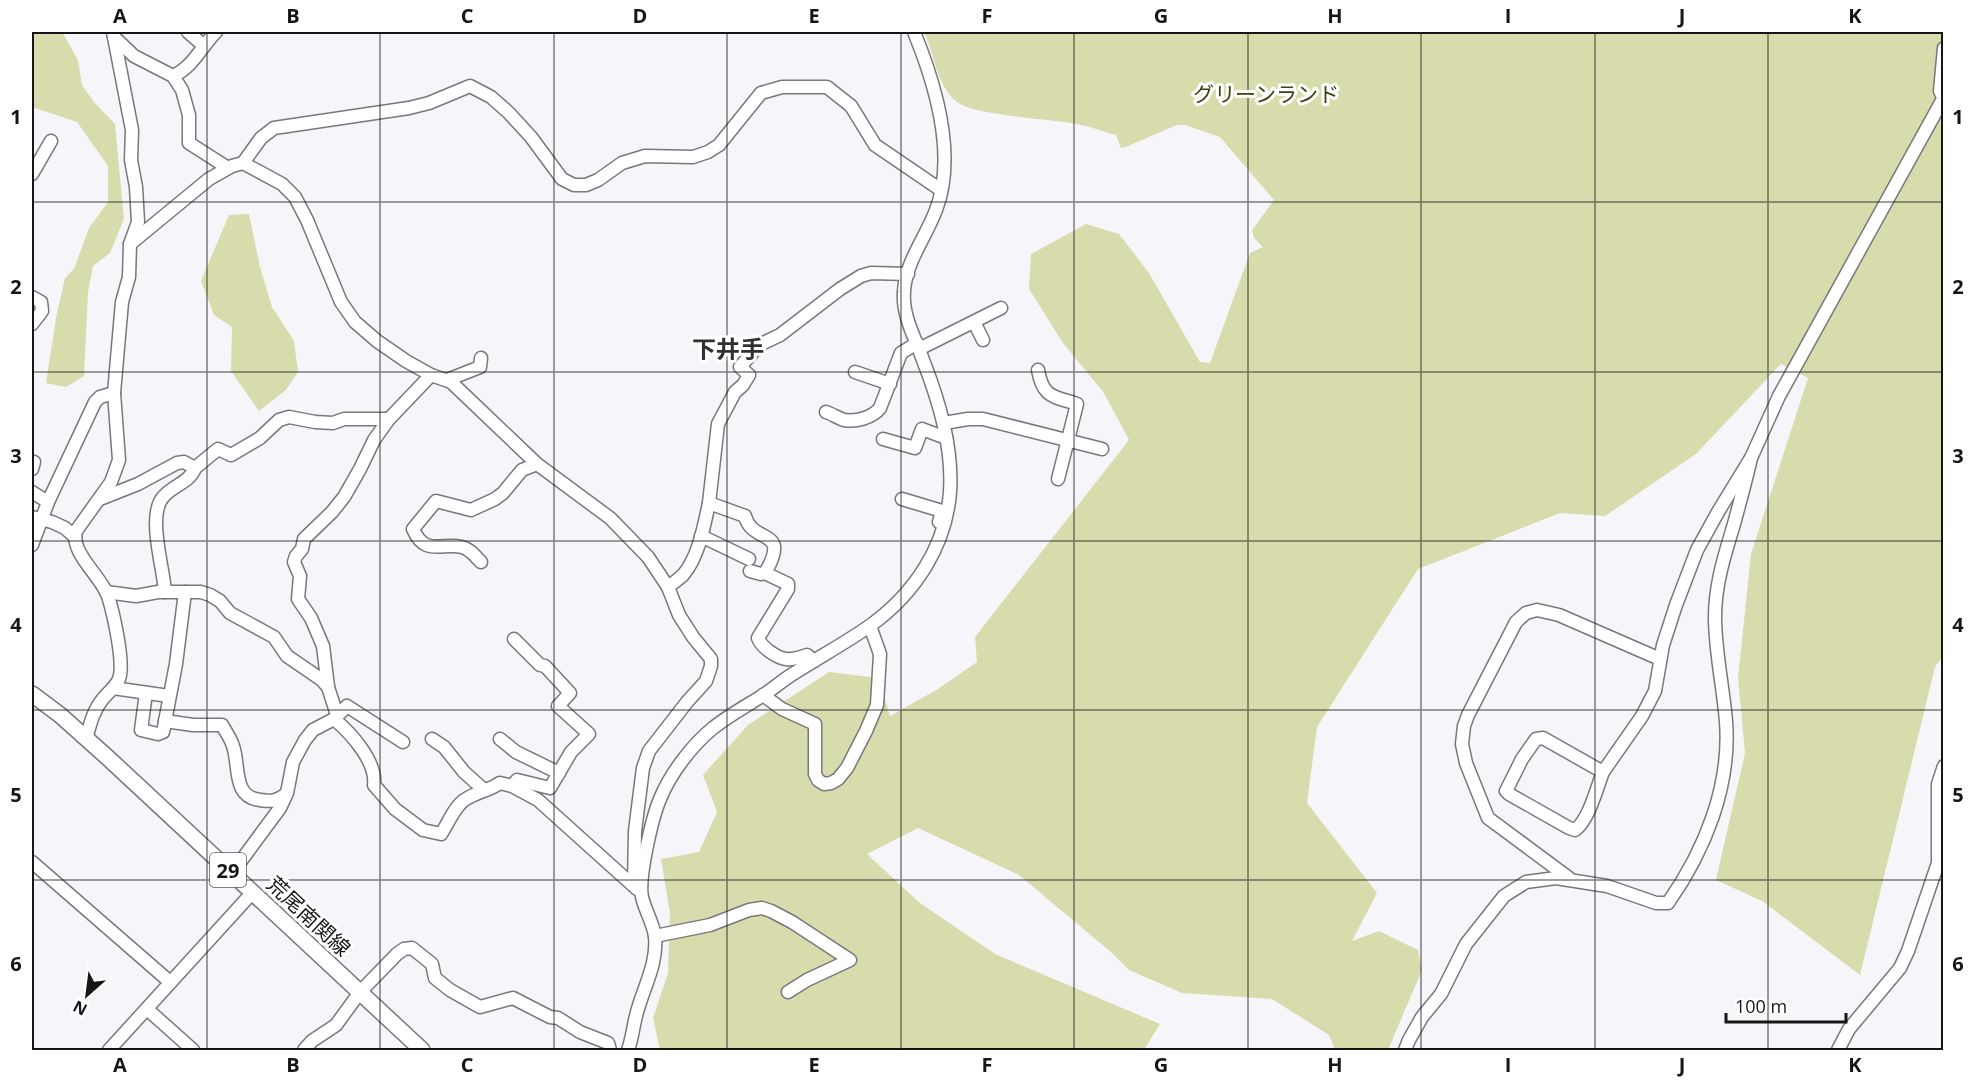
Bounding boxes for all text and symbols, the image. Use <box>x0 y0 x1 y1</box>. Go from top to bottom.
text: A <box>113 2 127 29</box>
text: B <box>286 2 300 29</box>
text: C <box>461 2 474 29</box>
text: D <box>633 2 647 29</box>
text: E <box>808 2 820 29</box>
text: F <box>982 2 992 29</box>
text: G <box>1154 2 1168 29</box>
text: H <box>1327 2 1343 29</box>
text: I <box>1505 2 1511 29</box>
text: J <box>1677 2 1685 29</box>
text: K <box>1848 2 1862 29</box>
park label: グリーンランド <box>1193 80 1339 108</box>
text: 1 <box>10 103 22 130</box>
text: 1 <box>1952 103 1964 130</box>
text: 2 <box>10 273 22 300</box>
text: 2 <box>1952 273 1964 300</box>
district label: 下井手 <box>692 332 764 365</box>
text: 3 <box>10 442 22 469</box>
text: 3 <box>1952 442 1964 469</box>
text: 4 <box>10 611 22 638</box>
text: 4 <box>1952 611 1964 638</box>
text: 5 <box>10 781 22 808</box>
text: 5 <box>1952 781 1964 808</box>
road number: 29 <box>210 853 246 887</box>
street label: 荒尾南関線 <box>261 870 357 962</box>
text: 6 <box>10 950 22 977</box>
text: 6 <box>1952 950 1964 977</box>
north arrow <box>57 965 117 1025</box>
scale bar <box>1726 986 1846 1024</box>
text: 100 m <box>1735 994 1787 1018</box>
text: N <box>69 995 91 1021</box>
text: A <box>113 1051 127 1078</box>
text: B <box>286 1051 300 1078</box>
text: C <box>461 1051 474 1078</box>
text: D <box>633 1051 647 1078</box>
text: E <box>808 1051 820 1078</box>
text: F <box>982 1051 992 1078</box>
text: G <box>1154 1051 1168 1078</box>
text: H <box>1327 1051 1343 1078</box>
text: I <box>1505 1051 1511 1078</box>
text: J <box>1677 1051 1685 1078</box>
text: K <box>1848 1051 1862 1078</box>

